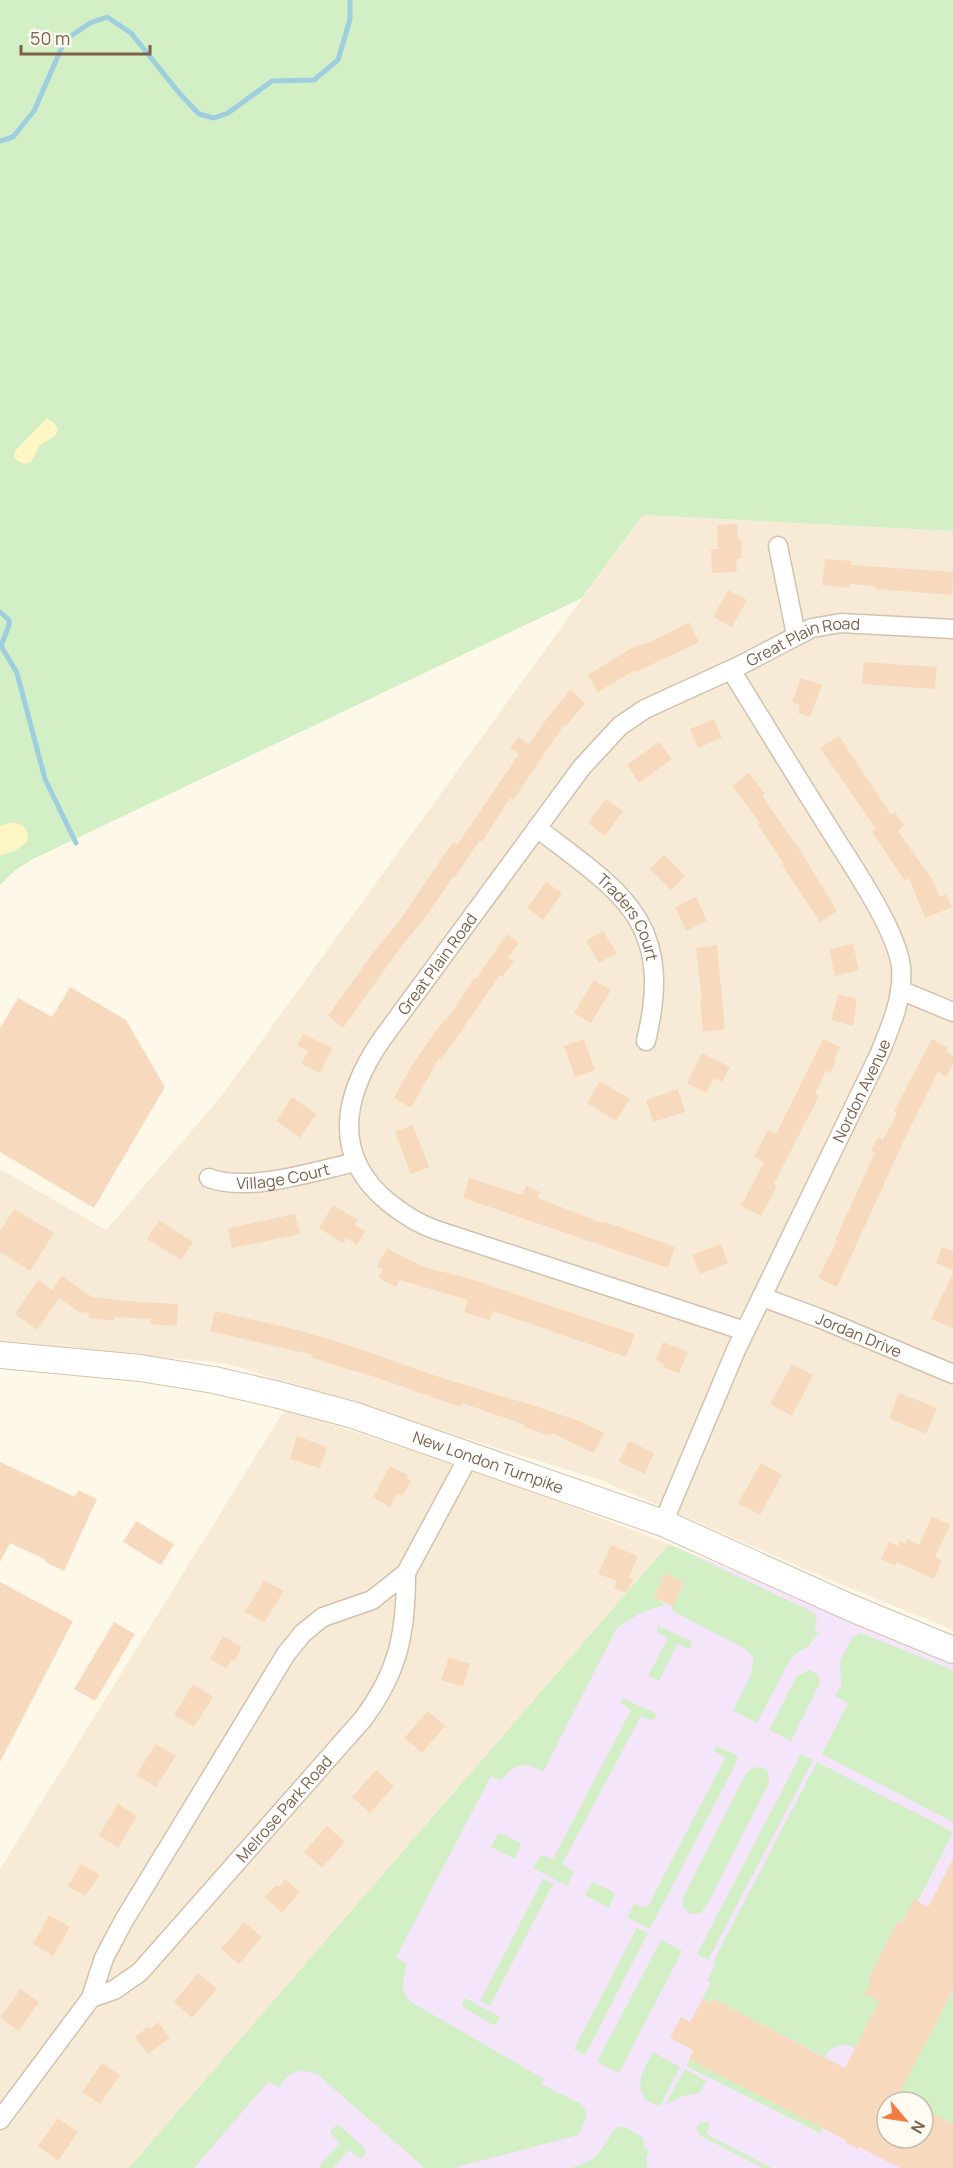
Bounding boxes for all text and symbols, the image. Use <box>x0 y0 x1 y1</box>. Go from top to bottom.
scale bar <box>21 18 150 56</box>
text: 50 m <box>30 26 70 50</box>
street label: Great Plain Road <box>742 612 861 671</box>
street label: Traders Court <box>592 868 663 962</box>
street label: Great Plain Road <box>392 909 482 1019</box>
street label: Nordon Avenue <box>827 1036 895 1146</box>
street label: Village Court <box>236 1158 332 1194</box>
street label: Jordan Drive <box>813 1307 905 1362</box>
street label: New London Turnpike <box>410 1426 566 1498</box>
street label: Melrose Park Road <box>231 1750 337 1867</box>
north arrow <box>875 2090 935 2150</box>
text: N <box>906 2117 931 2138</box>

